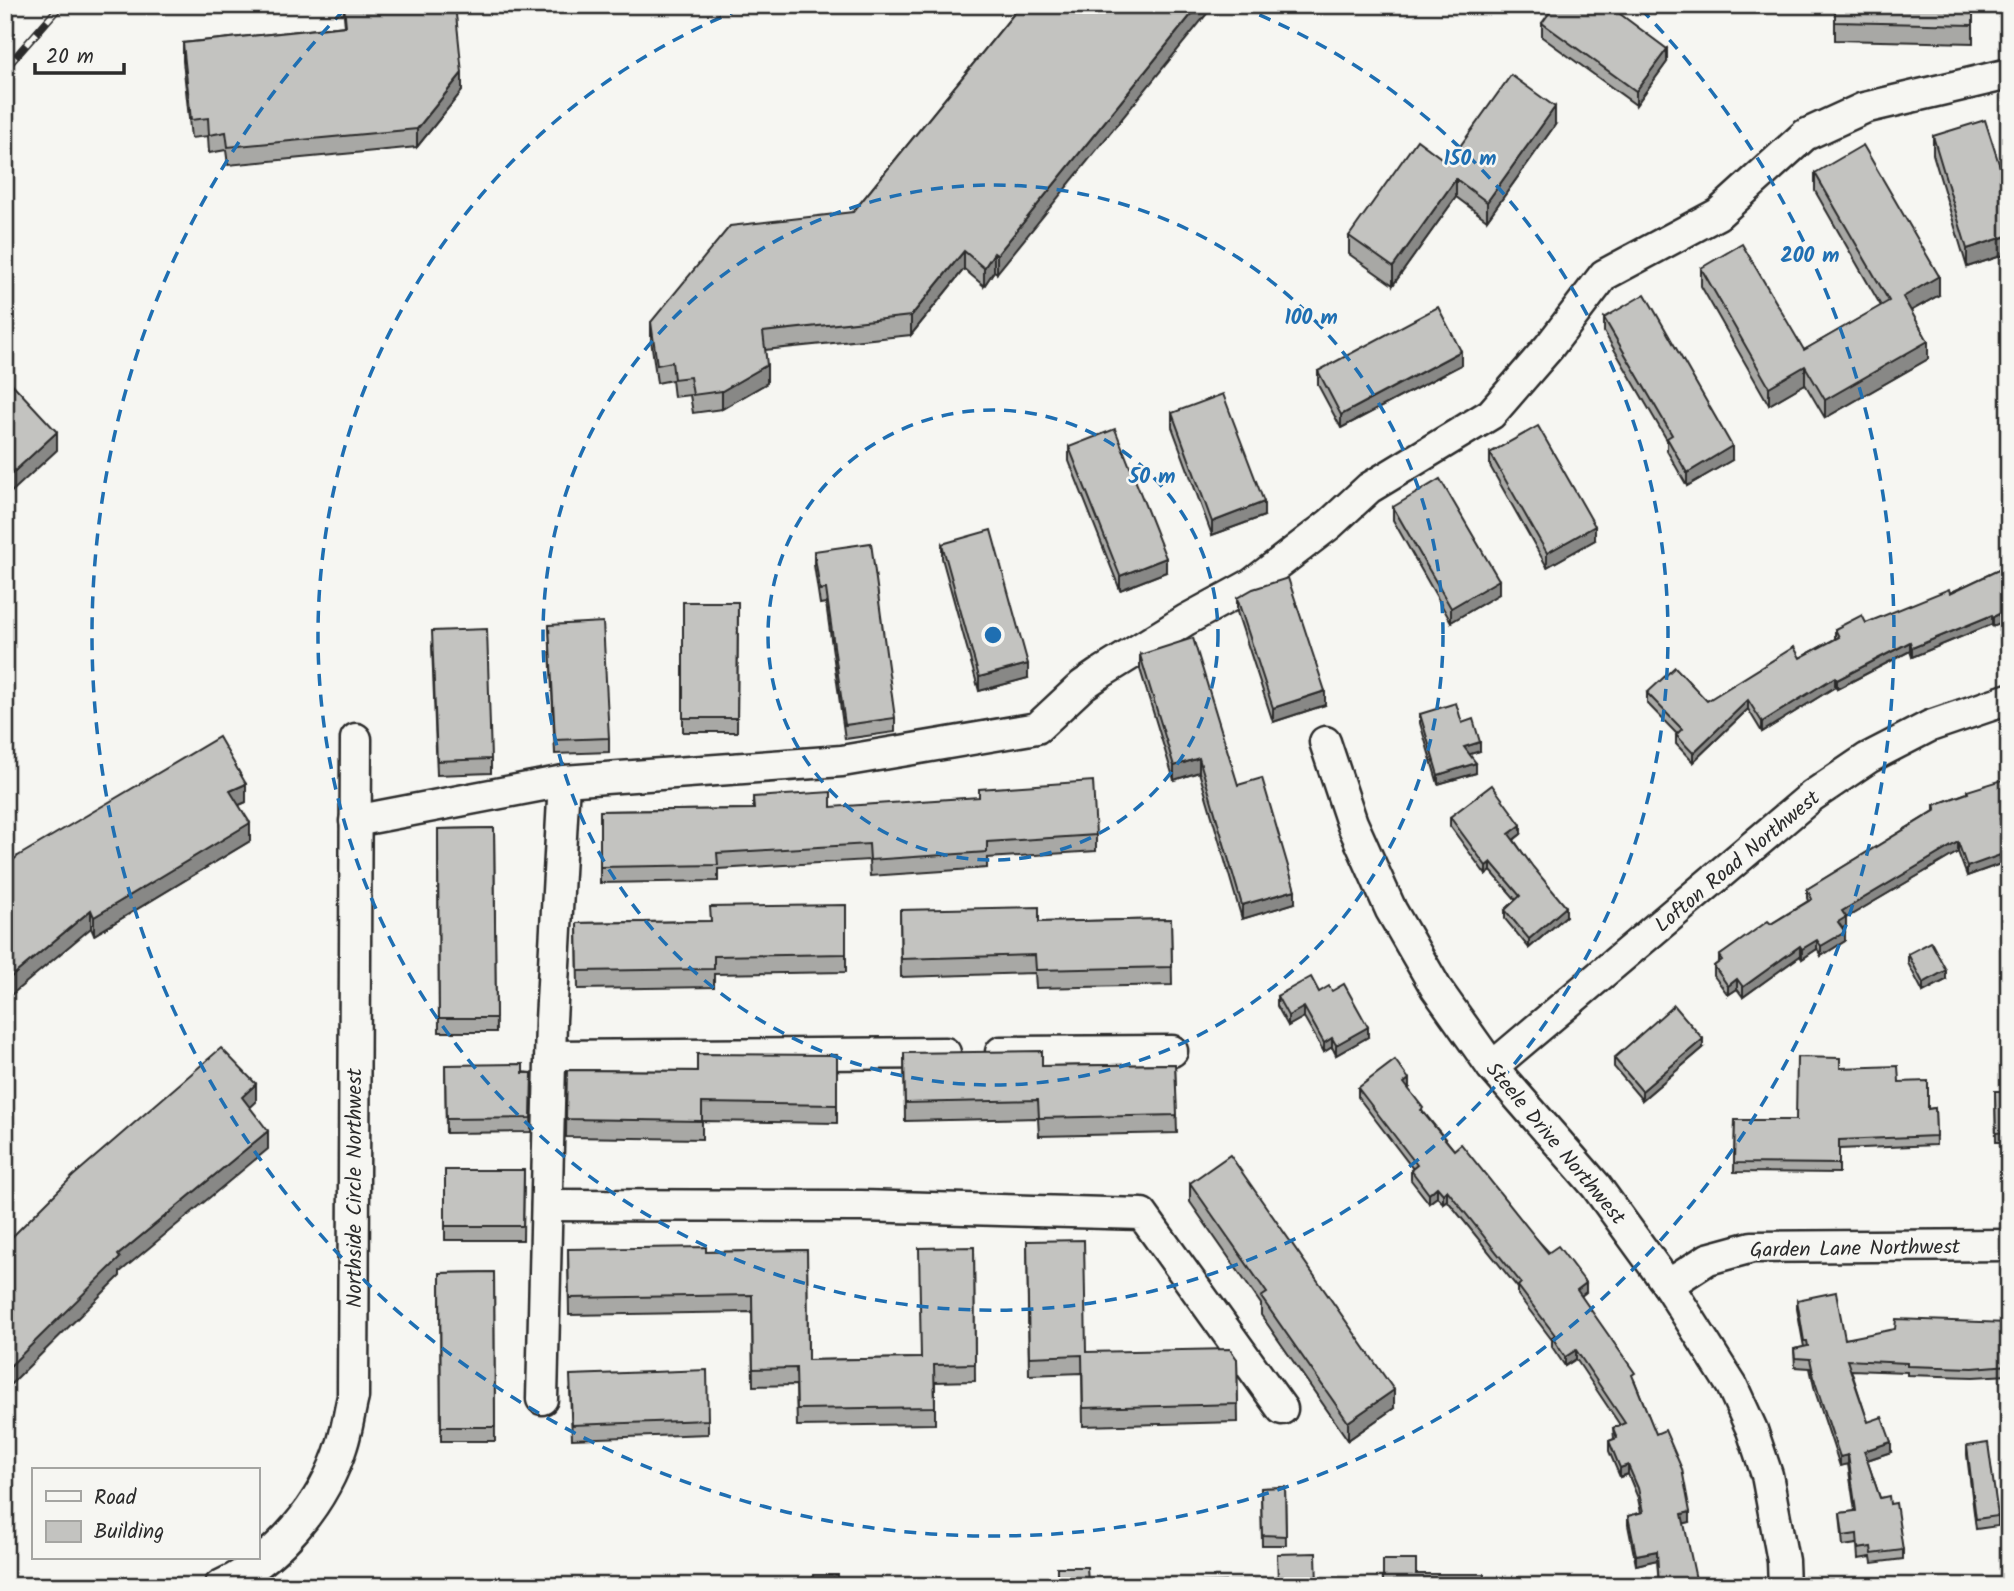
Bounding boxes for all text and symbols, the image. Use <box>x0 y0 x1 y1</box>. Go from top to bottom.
scale bar <box>35 32 124 76</box>
text: 20 m <box>46 41 94 74</box>
text: 150 m <box>1443 143 1497 176</box>
text: 200 m <box>1780 240 1840 273</box>
text: 100 m <box>1284 302 1338 335</box>
text: 50 m <box>1128 461 1175 494</box>
centre of rings <box>981 623 1005 647</box>
street label: Lofton Road Northwest <box>1648 782 1829 941</box>
street label: Steele Drive Northwest <box>1477 1055 1634 1233</box>
street label: Northside Circle Northwest <box>339 1067 372 1308</box>
street label: Garden Lane Northwest <box>1750 1231 1961 1268</box>
legend <box>32 1468 259 1560</box>
text: Road <box>94 1482 137 1515</box>
text: Building <box>94 1516 164 1549</box>

